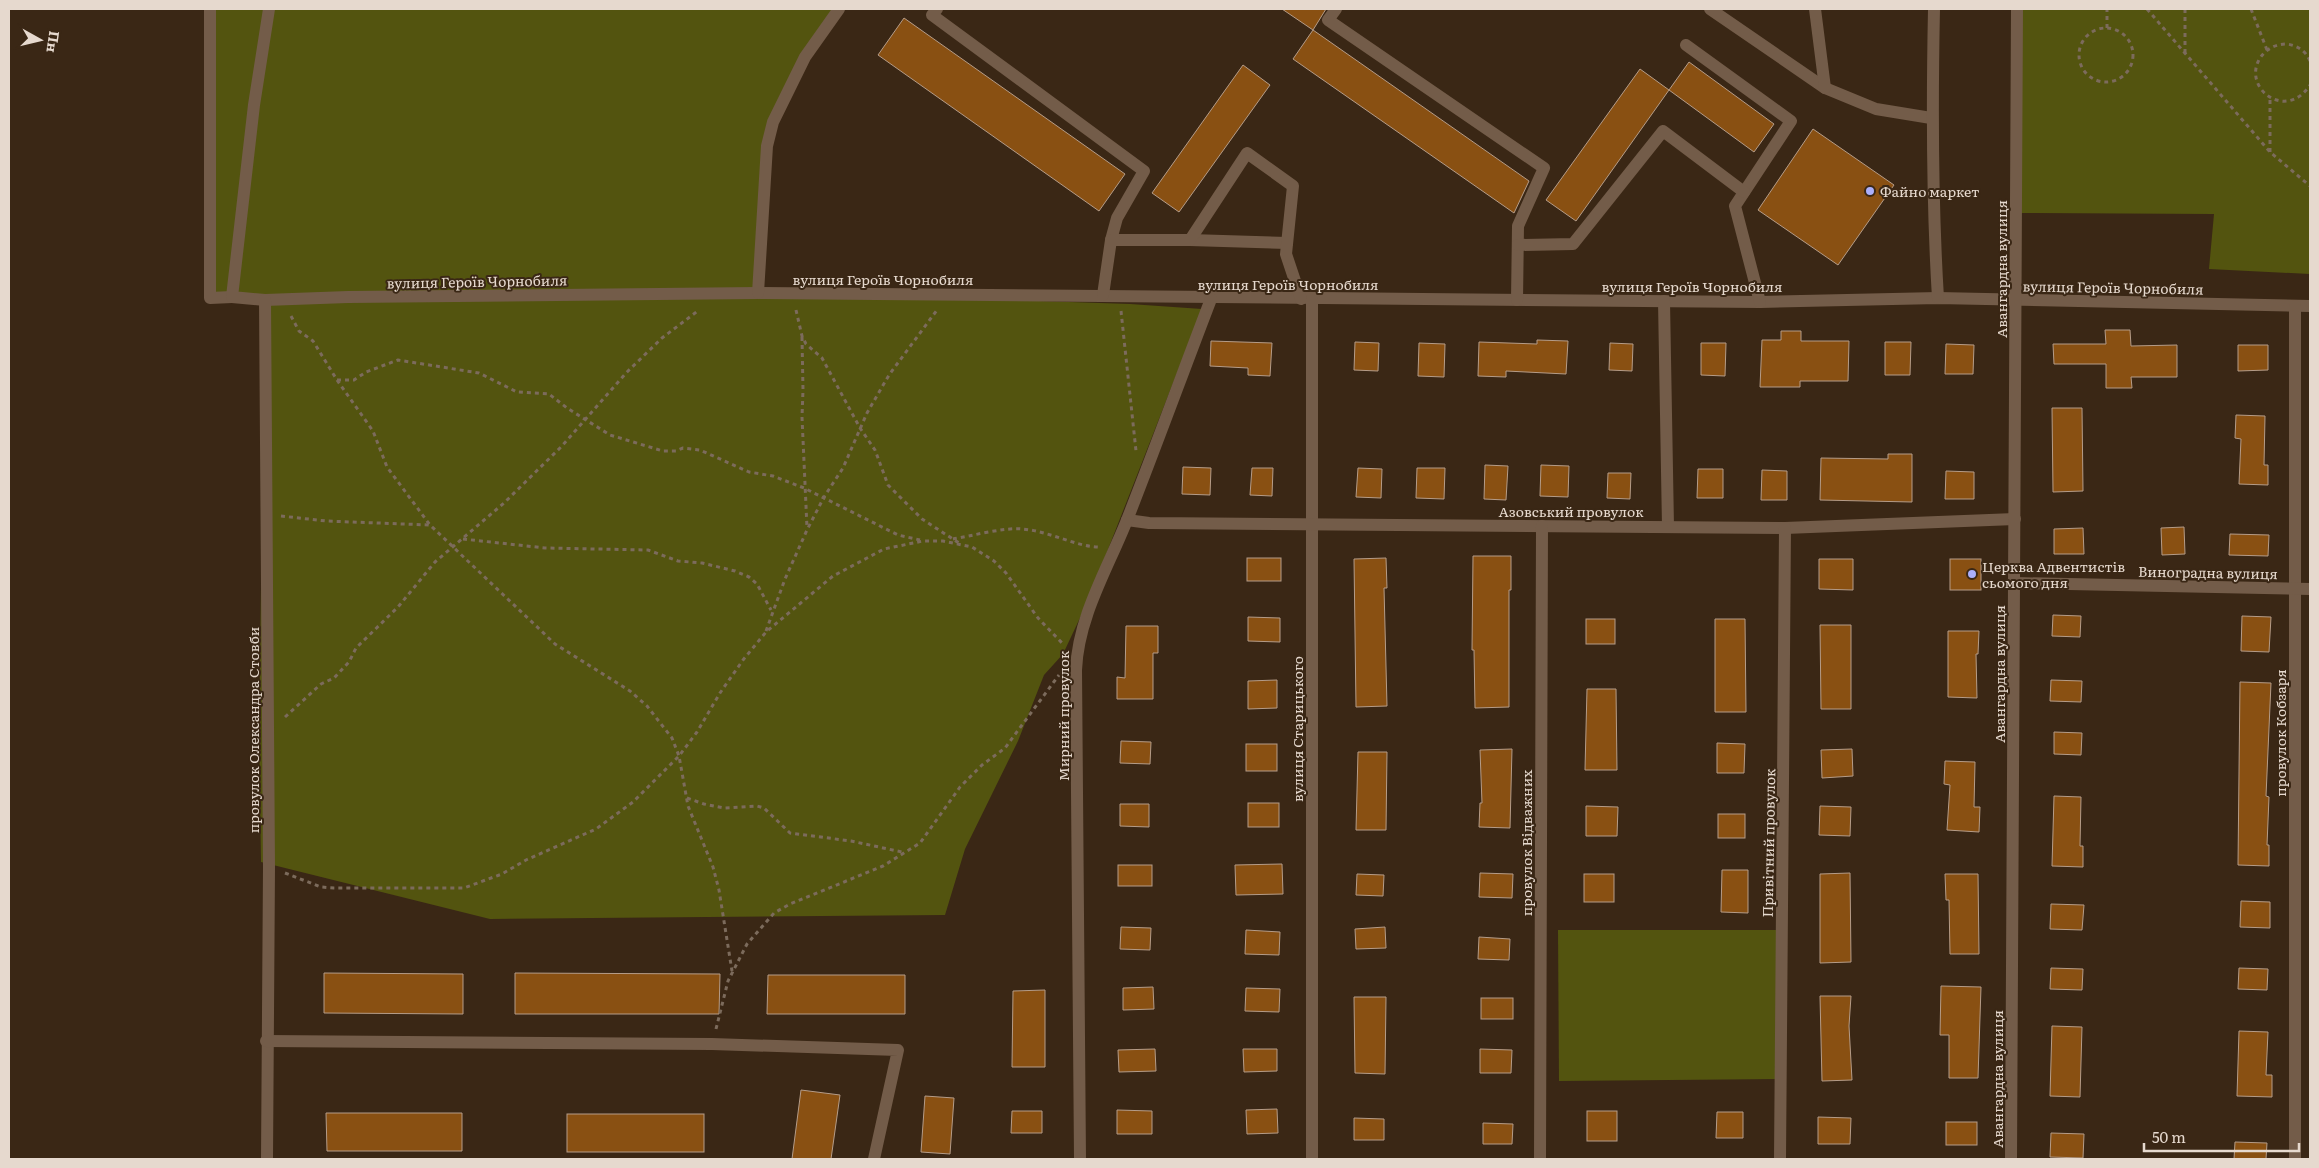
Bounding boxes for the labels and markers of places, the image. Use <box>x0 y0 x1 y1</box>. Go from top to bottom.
place label: Файно маркет <box>1880 181 1979 201</box>
marker: Файно маркет <box>1864 185 1876 197</box>
place label: Церква Адвентистів сьомого дня <box>1982 556 2125 592</box>
marker: Церква Адвентистів сьомого дня <box>1966 568 1978 580</box>

